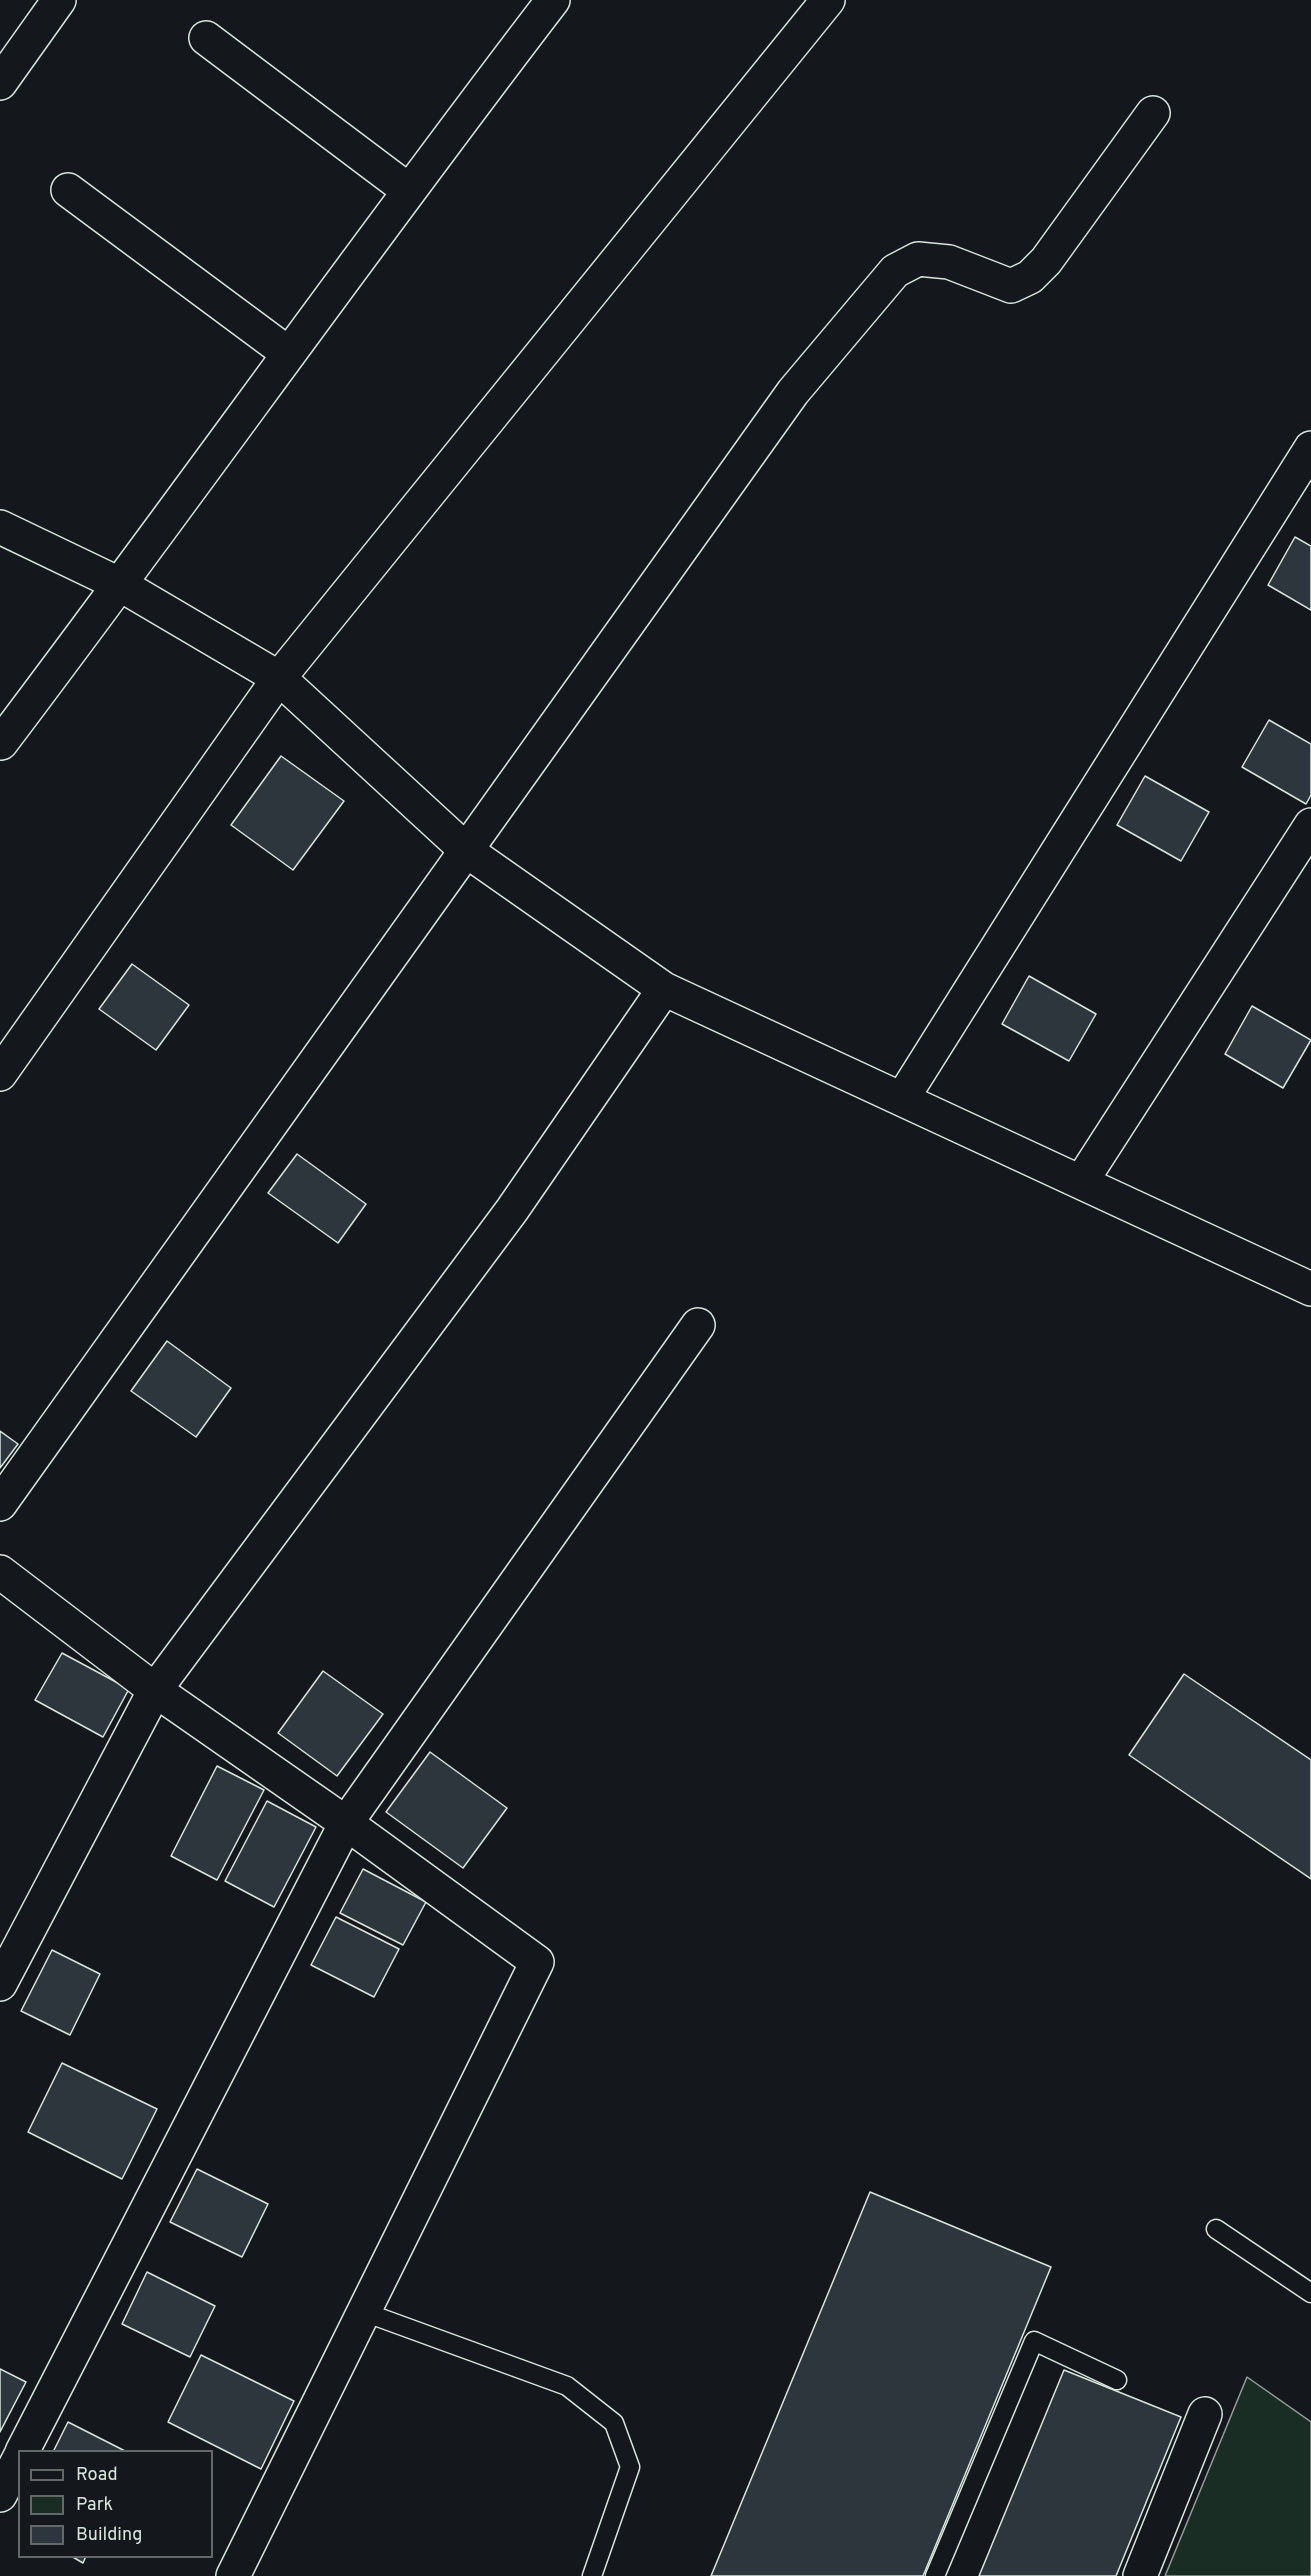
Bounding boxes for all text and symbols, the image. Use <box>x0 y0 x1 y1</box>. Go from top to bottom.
legend <box>18 2450 213 2558</box>
text: Road <box>76 2464 118 2487</box>
text: Park <box>76 2494 113 2517</box>
text: Building <box>76 2524 142 2547</box>

